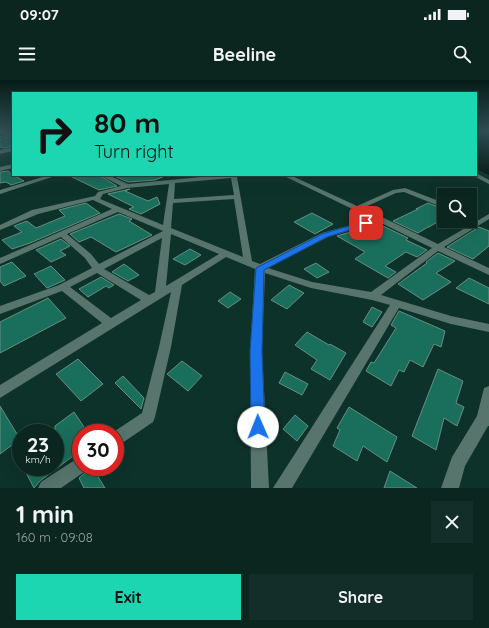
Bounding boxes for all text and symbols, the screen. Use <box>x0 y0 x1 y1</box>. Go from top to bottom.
text: 09:07 <box>20 5 59 24</box>
icon: menu <box>16 43 38 65</box>
text: Beeline <box>213 43 276 66</box>
icon: search <box>451 43 473 65</box>
text: 80 m <box>94 105 160 140</box>
icon: right <box>28 108 80 160</box>
text: Turn right <box>94 140 174 163</box>
map controls <box>437 188 477 228</box>
button: search <box>437 188 477 228</box>
pin <box>349 206 383 240</box>
icon: arrive <box>355 212 377 234</box>
position arrow <box>237 406 279 448</box>
speed limit sign: 30 <box>72 424 124 476</box>
text: 23 <box>27 432 49 457</box>
text: km/h <box>25 453 51 466</box>
text: 1 min <box>16 499 74 529</box>
button: close <box>431 501 473 543</box>
text: 160 m · 09:08 <box>16 529 93 545</box>
button: Exit <box>16 574 241 620</box>
button: Share <box>249 574 473 620</box>

